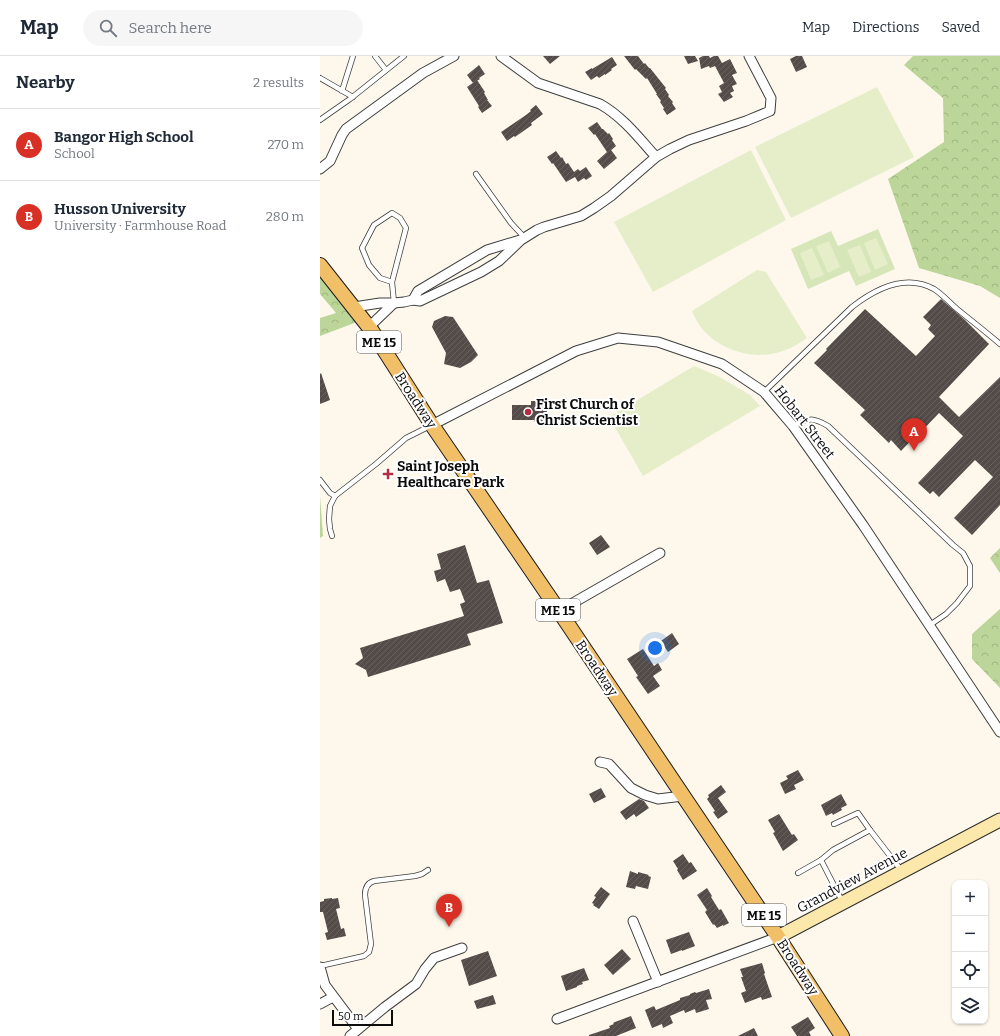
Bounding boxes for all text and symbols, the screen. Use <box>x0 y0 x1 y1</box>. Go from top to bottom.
search box <box>83 10 363 46</box>
text: Map <box>20 16 59 39</box>
icon: search <box>97 17 119 39</box>
text: Search here <box>129 19 212 37</box>
text: Map <box>802 19 830 36</box>
text: Directions <box>852 19 920 36</box>
text: Saved <box>942 19 980 36</box>
text: Nearby <box>16 72 75 93</box>
text: 2 results <box>253 75 304 90</box>
text: Bangor High School <box>54 128 194 146</box>
text: A <box>24 137 34 152</box>
text: 270 m <box>267 137 304 152</box>
text: School <box>54 146 95 161</box>
text: Husson University <box>54 200 186 218</box>
text: B <box>25 209 33 224</box>
text: 280 m <box>266 209 304 224</box>
text: University · Farmhouse Road <box>54 218 227 233</box>
road number: ME 15 <box>357 331 401 353</box>
street label: Broadway <box>391 369 440 432</box>
street label: Hobart Street <box>771 382 838 462</box>
place label: First Church of Christ Scientist <box>536 396 639 429</box>
marker: First Church of Christ Scientist <box>523 407 533 417</box>
pin: A <box>901 418 927 451</box>
place label: Saint Joseph Healthcare Park <box>397 458 505 491</box>
marker: Saint Joseph Healthcare Park <box>382 468 394 480</box>
road number: ME 15 <box>536 599 580 621</box>
street label: Broadway <box>572 637 622 700</box>
your location <box>645 638 665 658</box>
street label: Grandview Avenue <box>794 844 910 917</box>
map controls <box>952 880 988 1024</box>
button: + <box>952 880 988 916</box>
pin: B <box>436 894 462 927</box>
road number: ME 15 <box>742 904 786 926</box>
button: − <box>952 916 988 952</box>
street label: Broadway <box>773 936 822 999</box>
button: locate <box>952 952 988 988</box>
button: layers <box>952 988 988 1024</box>
scale bar <box>332 1008 393 1027</box>
text: 50 m <box>338 1010 364 1023</box>

